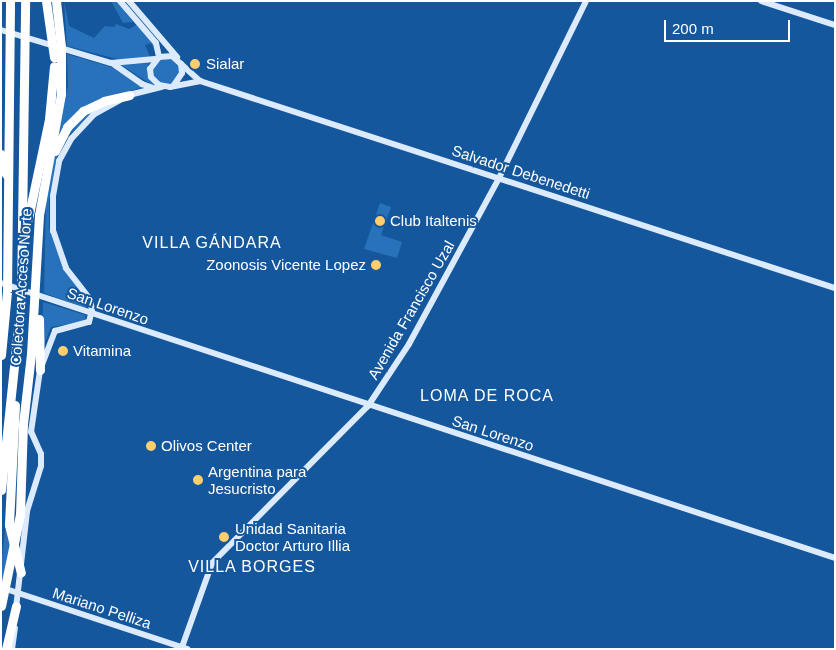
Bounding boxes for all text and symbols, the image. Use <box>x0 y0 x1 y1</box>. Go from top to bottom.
scale bar <box>666 10 792 42</box>
text: 200 m <box>672 20 714 37</box>
place label: Sialar <box>206 55 244 73</box>
marker: Sialar <box>188 57 202 71</box>
street label: Salvador Debenedetti <box>450 141 592 203</box>
street label: Colectora Acceso Norte <box>6 207 36 367</box>
place label: Club Italtenis <box>390 212 477 230</box>
marker: Club Italtenis <box>374 215 386 227</box>
district label: VILLA GÁNDARA <box>140 233 284 253</box>
street label: Avenida Francisco Uzal <box>364 237 458 383</box>
place label: Zoonosis Vicente Lopez <box>206 256 366 274</box>
marker: Zoonosis Vicente Lopez <box>370 259 382 271</box>
street label: San Lorenzo <box>65 284 151 328</box>
place label: Vitamina <box>73 342 131 360</box>
marker: Vitamina <box>57 345 69 357</box>
district label: LOMA DE ROCA <box>418 386 556 406</box>
street label: San Lorenzo <box>450 411 536 455</box>
place label: Olivos Center <box>161 437 252 455</box>
marker: Olivos Center <box>145 440 157 452</box>
place label: Argentina para Jesucristo <box>208 462 306 497</box>
marker: Argentina para Jesucristo <box>192 474 204 486</box>
place label: Unidad Sanitaria Doctor Arturo Illia <box>235 519 351 554</box>
marker: Unidad Sanitaria Doctor Arturo Illia <box>217 530 231 544</box>
district label: VILLA BORGES <box>186 557 318 577</box>
street label: Mariano Pelliza <box>50 584 154 632</box>

